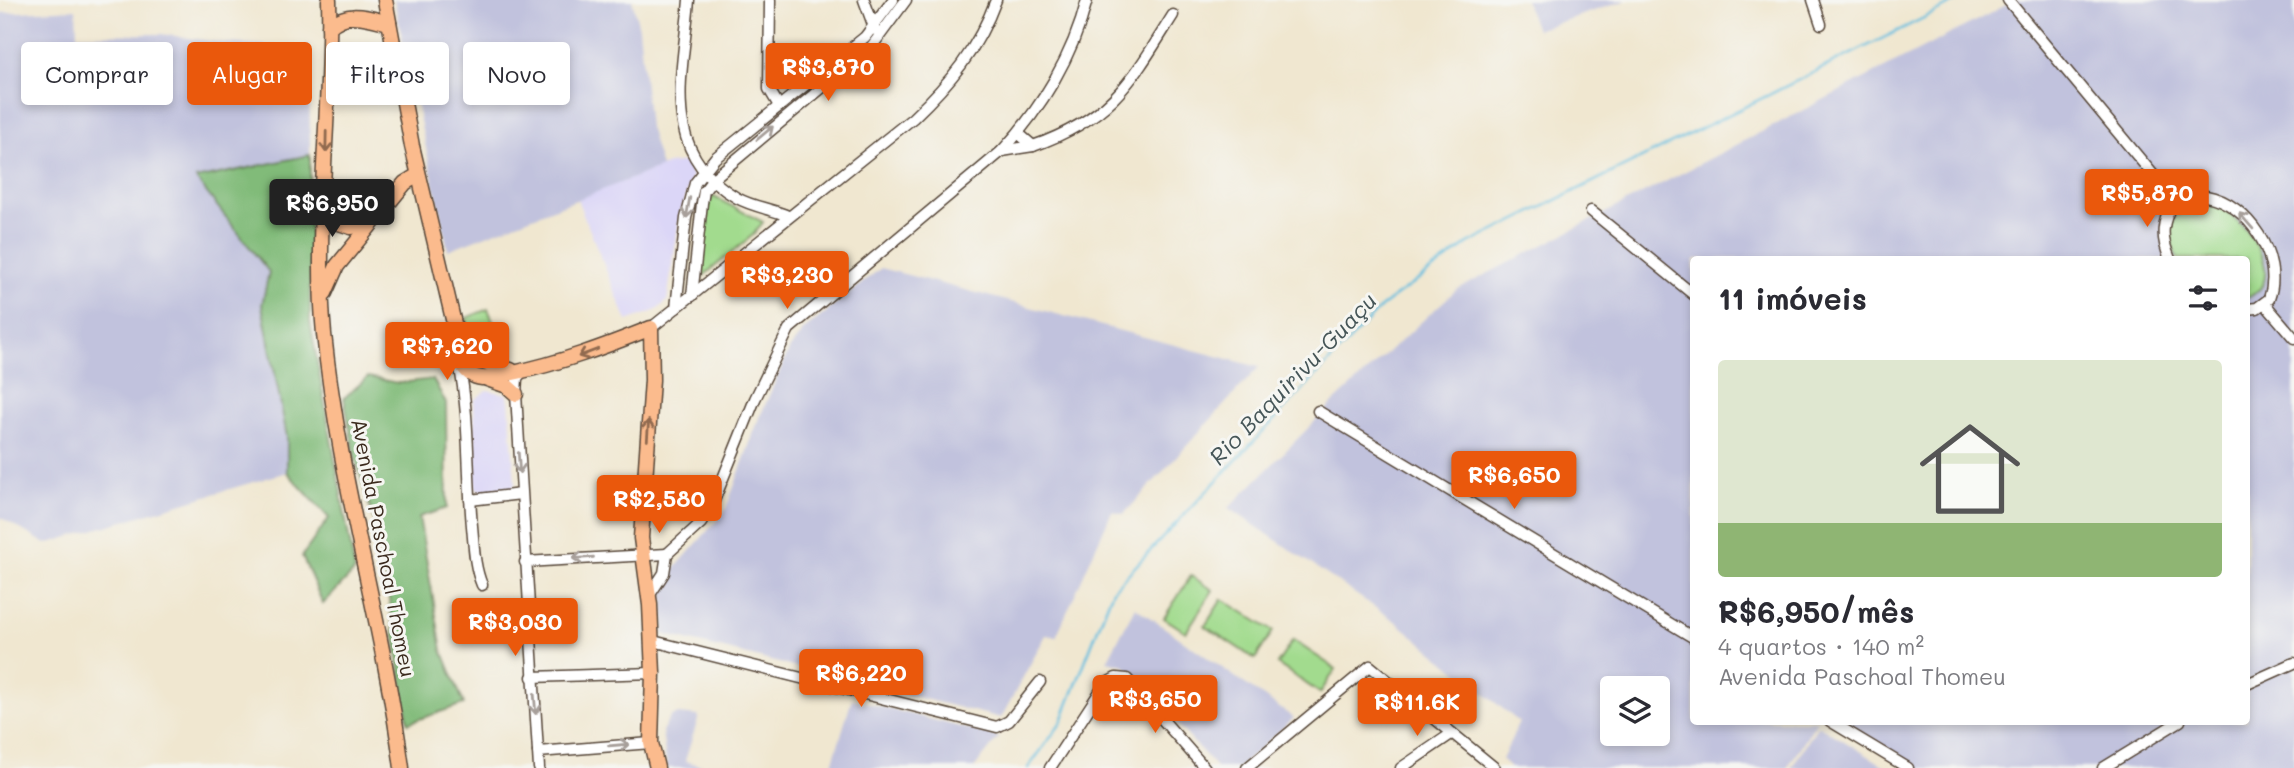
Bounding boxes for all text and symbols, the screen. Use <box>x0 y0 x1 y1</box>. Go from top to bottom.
chip: Comprar <box>21 42 173 105</box>
chip: Alugar <box>187 42 312 105</box>
chip: Filtros <box>326 42 449 105</box>
chip: Novo <box>463 42 570 105</box>
pin: R$3,870 <box>763 43 893 103</box>
text: R$3,870 <box>782 51 874 81</box>
one-way arrow <box>755 125 773 141</box>
one-way arrow <box>320 130 333 153</box>
pin: R$5,870 <box>2082 170 2212 229</box>
text: R$5,870 <box>2101 177 2193 207</box>
pin: R$6,950 <box>267 180 397 239</box>
text: R$6,950 <box>285 187 379 217</box>
one-way arrow <box>680 196 694 219</box>
one-way arrow <box>2238 212 2254 230</box>
pin: R$3,230 <box>722 252 852 311</box>
text: R$3,230 <box>741 259 833 289</box>
text: 11 imóveis <box>1718 278 1867 318</box>
icon: filters <box>2184 279 2222 317</box>
water label: Rio Baquirivu-Guaçu <box>1202 286 1383 471</box>
pin: R$7,620 <box>382 322 512 382</box>
text: R$7,620 <box>401 330 493 360</box>
one-way arrow <box>578 347 599 360</box>
icon: home <box>1907 406 2033 532</box>
street label: Avenida Paschoal Thomeu <box>346 416 423 679</box>
one-way arrow <box>642 419 655 442</box>
one-way arrow <box>513 451 526 474</box>
pin: R$6,650 <box>1449 452 1579 511</box>
text: R$6,650 <box>1467 459 1561 489</box>
pin: R$2,580 <box>594 476 724 535</box>
text: R$2,580 <box>613 483 705 513</box>
one-way arrow <box>573 552 595 565</box>
text: R$6,950/mês <box>1718 591 1914 631</box>
pin: R$3,030 <box>450 598 580 658</box>
text: R$3,030 <box>468 606 562 636</box>
text: 4 quartos · 140 m² <box>1718 631 1924 661</box>
pin: R$6,220 <box>796 650 926 709</box>
text: R$6,220 <box>815 657 907 687</box>
text: Avenida Paschoal Thomeu <box>1718 661 2006 691</box>
pin: R$3,650 <box>1090 676 1220 735</box>
map controls <box>1600 676 1670 746</box>
button: layers <box>1600 676 1670 746</box>
pin: R$11.6K <box>1352 678 1482 738</box>
text: R$3,650 <box>1108 683 1202 713</box>
text: R$11.6K <box>1374 686 1460 716</box>
one-way arrow <box>529 692 542 714</box>
one-way arrow <box>607 738 630 751</box>

